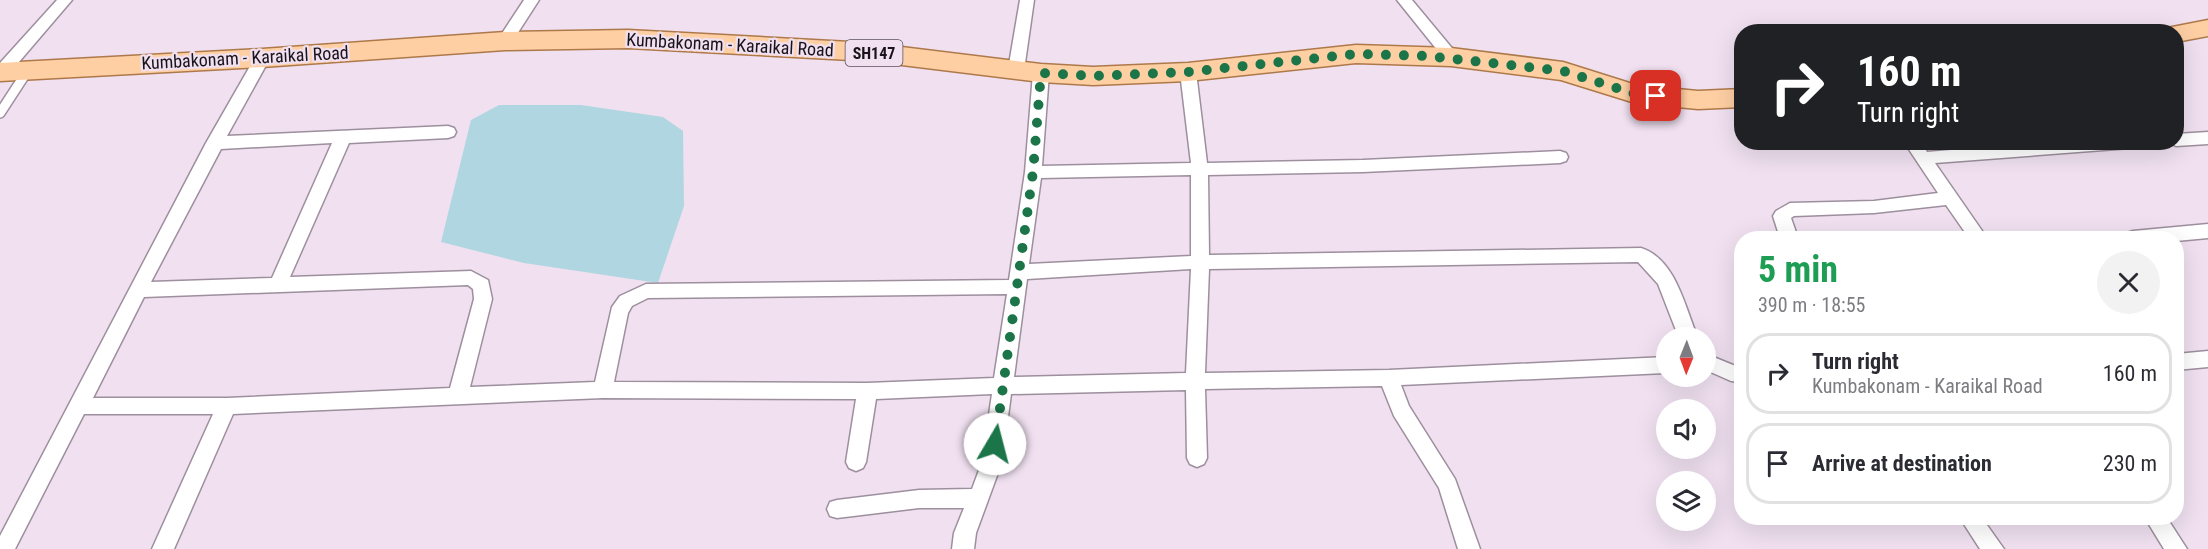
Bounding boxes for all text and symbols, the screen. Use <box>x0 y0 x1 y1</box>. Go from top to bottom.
street label: Kumbakonam - Karaikal Road <box>626 29 834 60</box>
road number: SH147 <box>846 40 902 66</box>
street label: Kumbakonam - Karaikal Road <box>141 42 349 73</box>
text: 160 m <box>1857 47 1962 96</box>
icon: right <box>1758 48 1836 126</box>
pin <box>1630 70 1681 121</box>
icon: arrive <box>1639 79 1672 112</box>
text: Turn right <box>1857 97 1959 129</box>
text: 5 min <box>1758 249 1838 291</box>
button: close <box>2097 251 2160 314</box>
text: 390 m · 18:55 <box>1758 293 1865 317</box>
north arrow <box>1656 327 1716 387</box>
map controls <box>1656 327 1716 531</box>
text: Turn right <box>1812 349 1899 374</box>
icon: right <box>1761 357 1794 390</box>
text: 160 m <box>2103 361 2157 386</box>
text: Kumbakonam - Karaikal Road <box>1812 374 2043 398</box>
button: sound <box>1656 399 1716 459</box>
position arrow <box>963 412 1027 476</box>
icon: arrive <box>1761 447 1794 480</box>
text: Arrive at destination <box>1812 451 1992 476</box>
text: 230 m <box>2103 451 2157 476</box>
button: layers <box>1656 471 1716 531</box>

